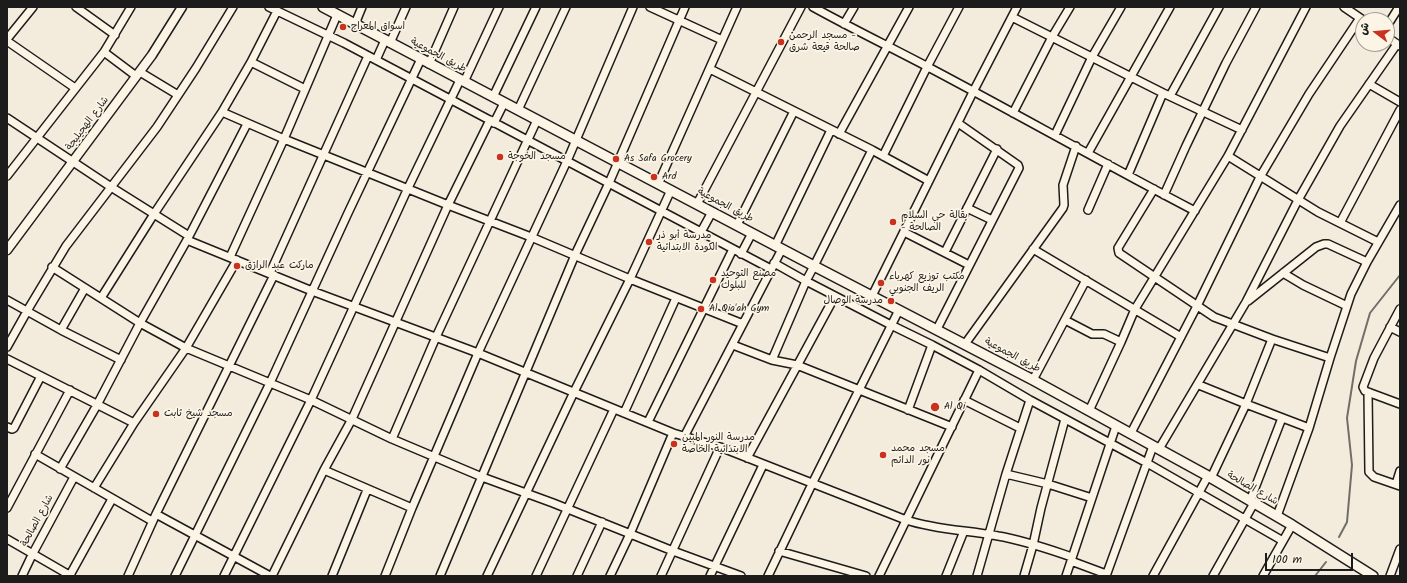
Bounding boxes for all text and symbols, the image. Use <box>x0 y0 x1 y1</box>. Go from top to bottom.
north arrow <box>1355 12 1395 52</box>
place label: اسواق المعراج <box>351 21 405 33</box>
text: ش <box>1354 21 1375 37</box>
marker: اسواق المعراج <box>338 22 348 32</box>
place label: مسجد الرحمن - صالحة قيعة شرق <box>789 30 860 54</box>
street label: طريق الجموعية <box>408 36 468 76</box>
marker: مسجد الرحمن - صالحة قيعة شرق <box>776 37 786 47</box>
street label: شارع الهجيليجة <box>64 95 112 153</box>
place label: مسجد الخوجة <box>508 151 566 163</box>
marker: مسجد الخوجة <box>495 152 505 162</box>
place label: As Safa Grocery <box>624 153 692 165</box>
marker: As Safa Grocery <box>611 154 621 164</box>
place label: Ard <box>662 171 676 183</box>
marker: Ard <box>649 172 659 182</box>
street label: طريق الجموعية <box>695 186 755 226</box>
place label: بقالة حي السلام - الصالحة <box>901 210 968 234</box>
marker: بقالة حي السلام - الصالحة <box>888 217 898 227</box>
place label: مدرسة أبو ذر الكودة الابتدائية <box>657 230 717 254</box>
marker: مدرسة أبو ذر الكودة الابتدائية <box>644 237 654 247</box>
place label: ماركت عبد الرازق <box>245 260 314 272</box>
marker: ماركت عبد الرازق <box>232 261 242 271</box>
place label: مصنع التوحيد للبلوك <box>721 268 776 292</box>
place label: مكتب توزيع كهرباء الريف الجنوبي <box>889 271 965 294</box>
marker: مصنع التوحيد للبلوك <box>708 275 718 285</box>
marker: مكتب توزيع كهرباء الريف الجنوبي <box>876 278 886 288</box>
place label: مدرسة الوصال <box>823 295 883 307</box>
marker: مدرسة الوصال <box>886 296 896 306</box>
place label: Al Qia'ah Gym <box>709 303 769 315</box>
marker: Al Qia'ah Gym <box>696 304 706 314</box>
street label: طريق الجموعية <box>982 336 1042 376</box>
marker: Al Qi <box>929 401 941 413</box>
place label: Al Qi <box>944 401 965 413</box>
place label: مسجد شيخ ثابت <box>164 408 233 420</box>
marker: مسجد شيخ ثابت <box>151 409 161 419</box>
place label: مدرسة النور المبين الابتدائية الخاصة <box>682 432 755 456</box>
marker: مدرسة النور المبين الابتدائية الخاصة <box>669 439 679 449</box>
place label: مسجد محمد نور الدائم <box>891 443 945 466</box>
marker: مسجد محمد نور الدائم <box>878 450 888 460</box>
street label: شارع الصالحة <box>1224 470 1280 508</box>
street label: شارع الصالحة <box>19 493 57 549</box>
scale bar <box>1267 545 1355 571</box>
text: 100 m <box>1272 550 1302 569</box>

